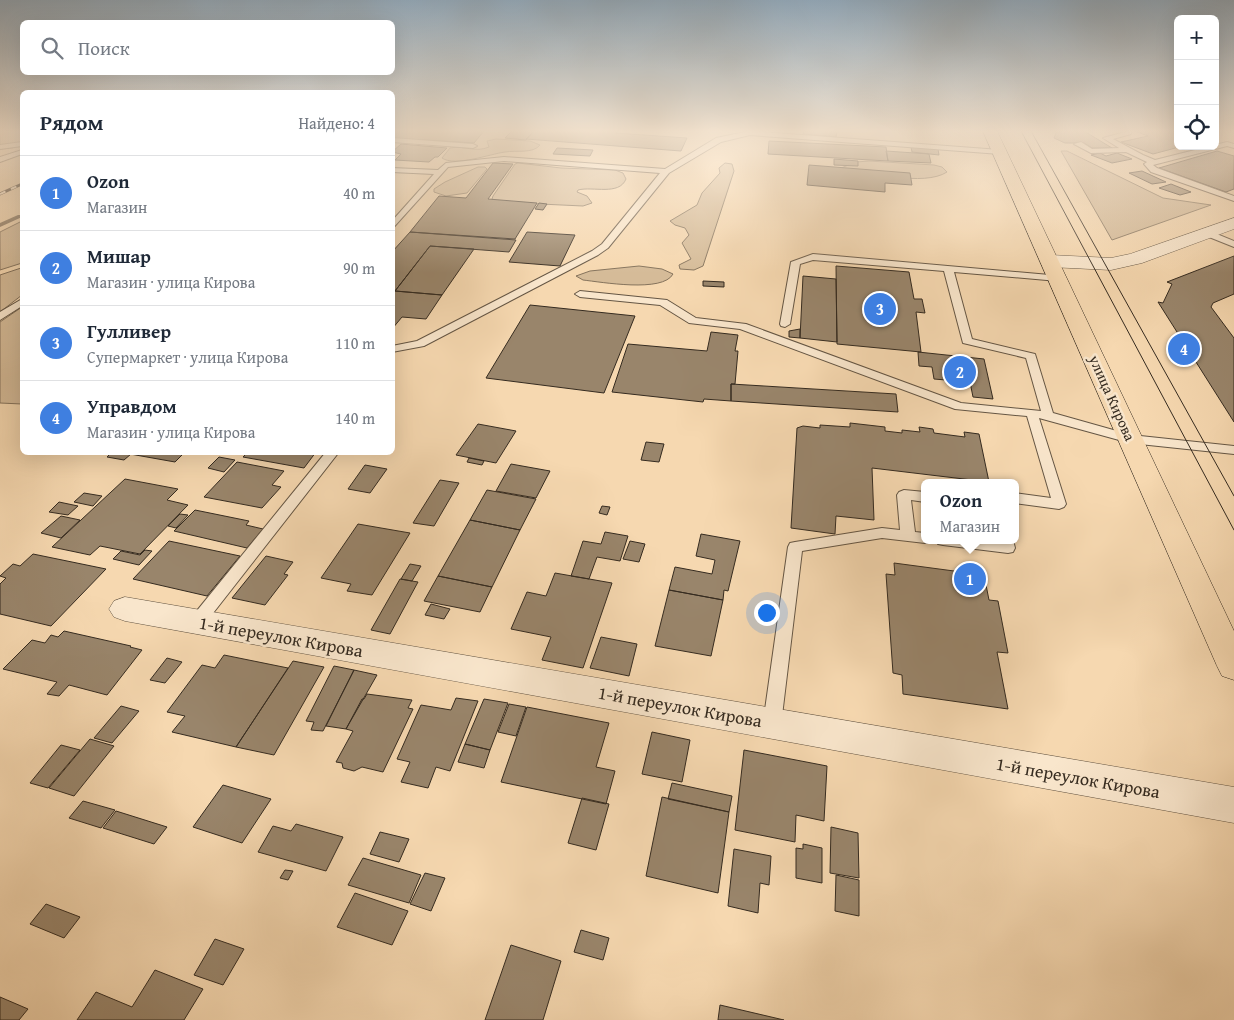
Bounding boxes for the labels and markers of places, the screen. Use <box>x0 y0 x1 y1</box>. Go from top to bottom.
pin: 3 <box>864 290 896 328</box>
pin: 4 <box>1168 330 1200 368</box>
pin: 2 <box>944 353 976 391</box>
pin: 1 <box>954 560 986 598</box>

